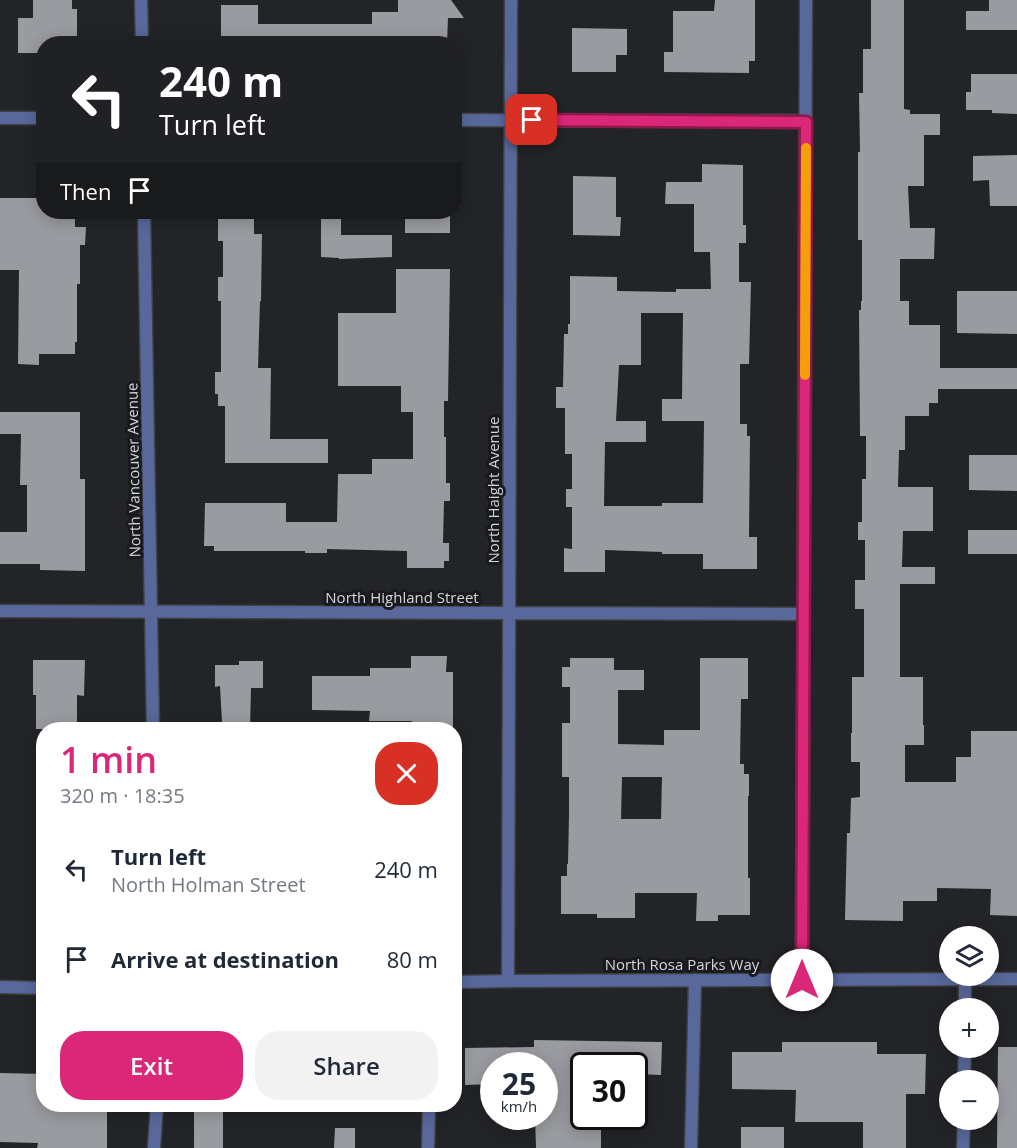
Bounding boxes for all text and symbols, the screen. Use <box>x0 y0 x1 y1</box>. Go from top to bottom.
text: 240 m <box>159 52 283 109</box>
icon: left <box>60 60 138 138</box>
pin <box>506 94 557 145</box>
icon: arrive <box>515 103 548 136</box>
text: Turn left <box>159 106 266 143</box>
icon: arrive <box>123 174 156 207</box>
text: Then <box>60 176 111 206</box>
street label: North Vancouver Avenue <box>121 382 145 558</box>
street label: North Haight Avenue <box>483 417 503 563</box>
street label: North Highland Street <box>325 587 479 607</box>
text: 1 min <box>60 735 157 784</box>
button: close <box>375 742 438 805</box>
text: 320 m · 18:35 <box>60 782 185 809</box>
text: Turn left <box>111 841 206 871</box>
icon: left <box>60 853 93 886</box>
text: 240 m <box>374 854 438 884</box>
text: North Holman Street <box>111 871 306 898</box>
map controls <box>939 926 999 1130</box>
button: layers <box>939 926 999 986</box>
icon: arrive <box>60 943 93 976</box>
text: Arrive at destination <box>111 944 339 974</box>
text: 80 m <box>387 944 438 974</box>
position arrow <box>770 948 834 1012</box>
street label: North Rosa Parks Way <box>605 954 760 974</box>
button: + <box>939 998 999 1058</box>
button: Exit <box>60 1031 243 1100</box>
button: Share <box>255 1031 438 1100</box>
speed limit sign: 30 <box>570 1052 648 1130</box>
text: 25 <box>502 1063 536 1104</box>
button: − <box>939 1070 999 1130</box>
text: km/h <box>501 1096 537 1116</box>

